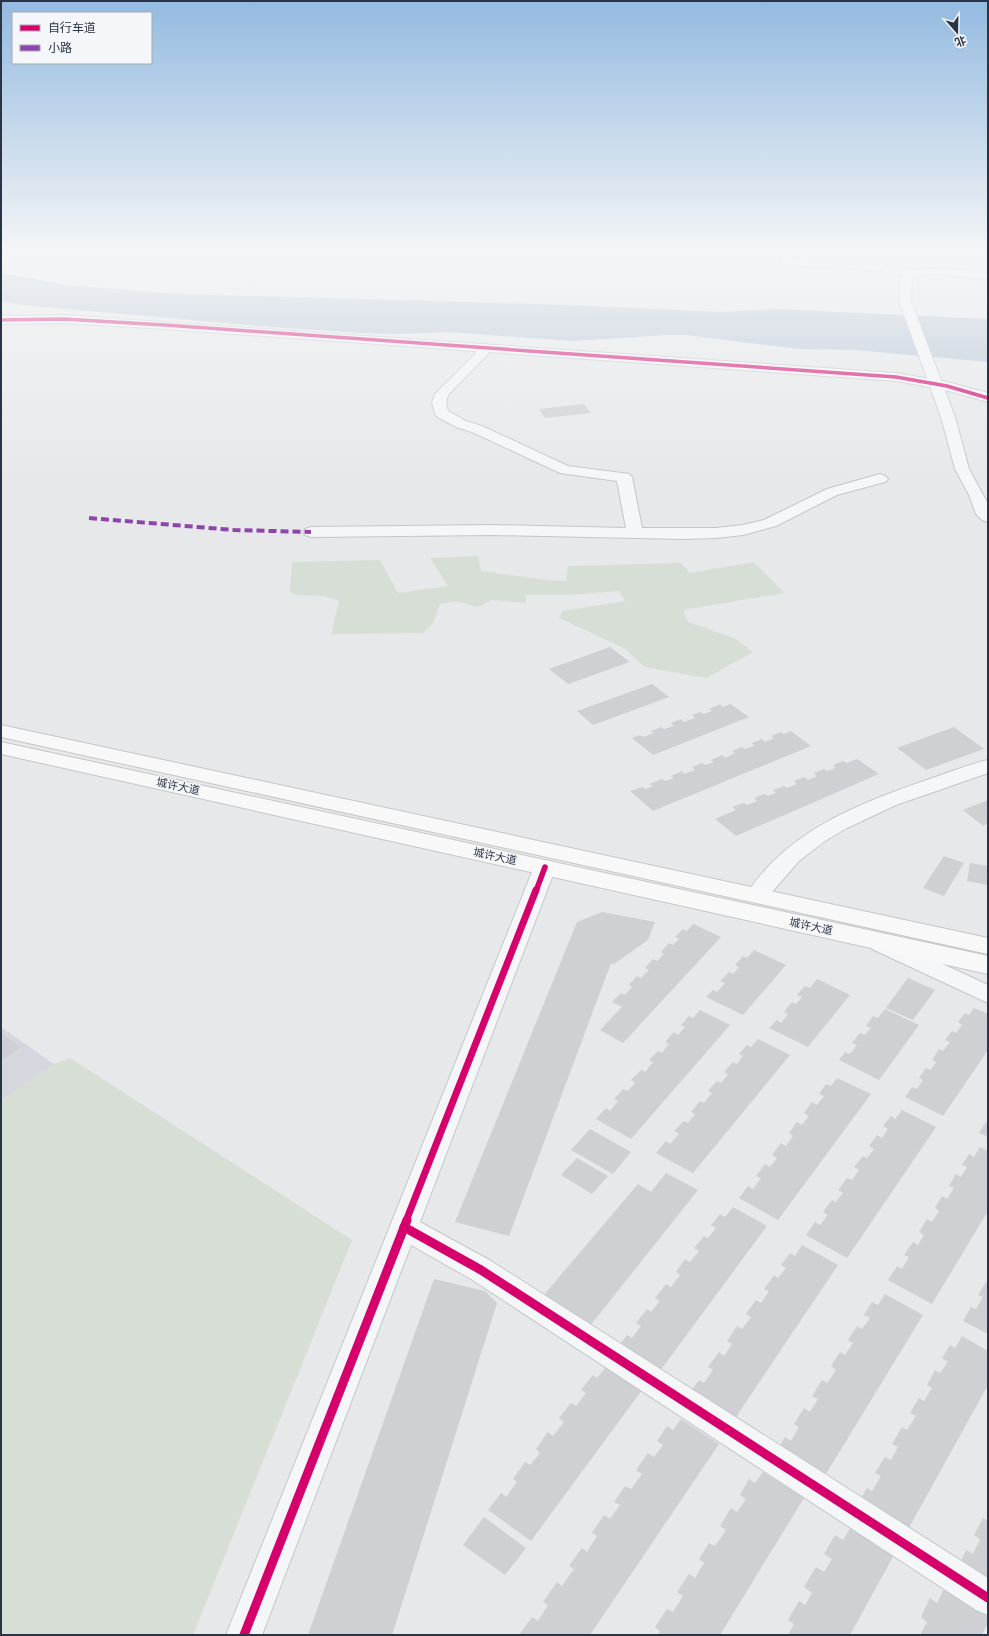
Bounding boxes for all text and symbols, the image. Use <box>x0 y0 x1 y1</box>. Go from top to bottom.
legend <box>12 12 152 64</box>
north arrow <box>937 12 977 52</box>
text: 自行车道 <box>48 21 96 36</box>
text: 北 <box>953 33 968 49</box>
text: 小路 <box>48 41 72 56</box>
street label: 城许大道 <box>155 776 201 797</box>
street label: 城许大道 <box>472 846 518 867</box>
street label: 城许大道 <box>788 916 834 937</box>

